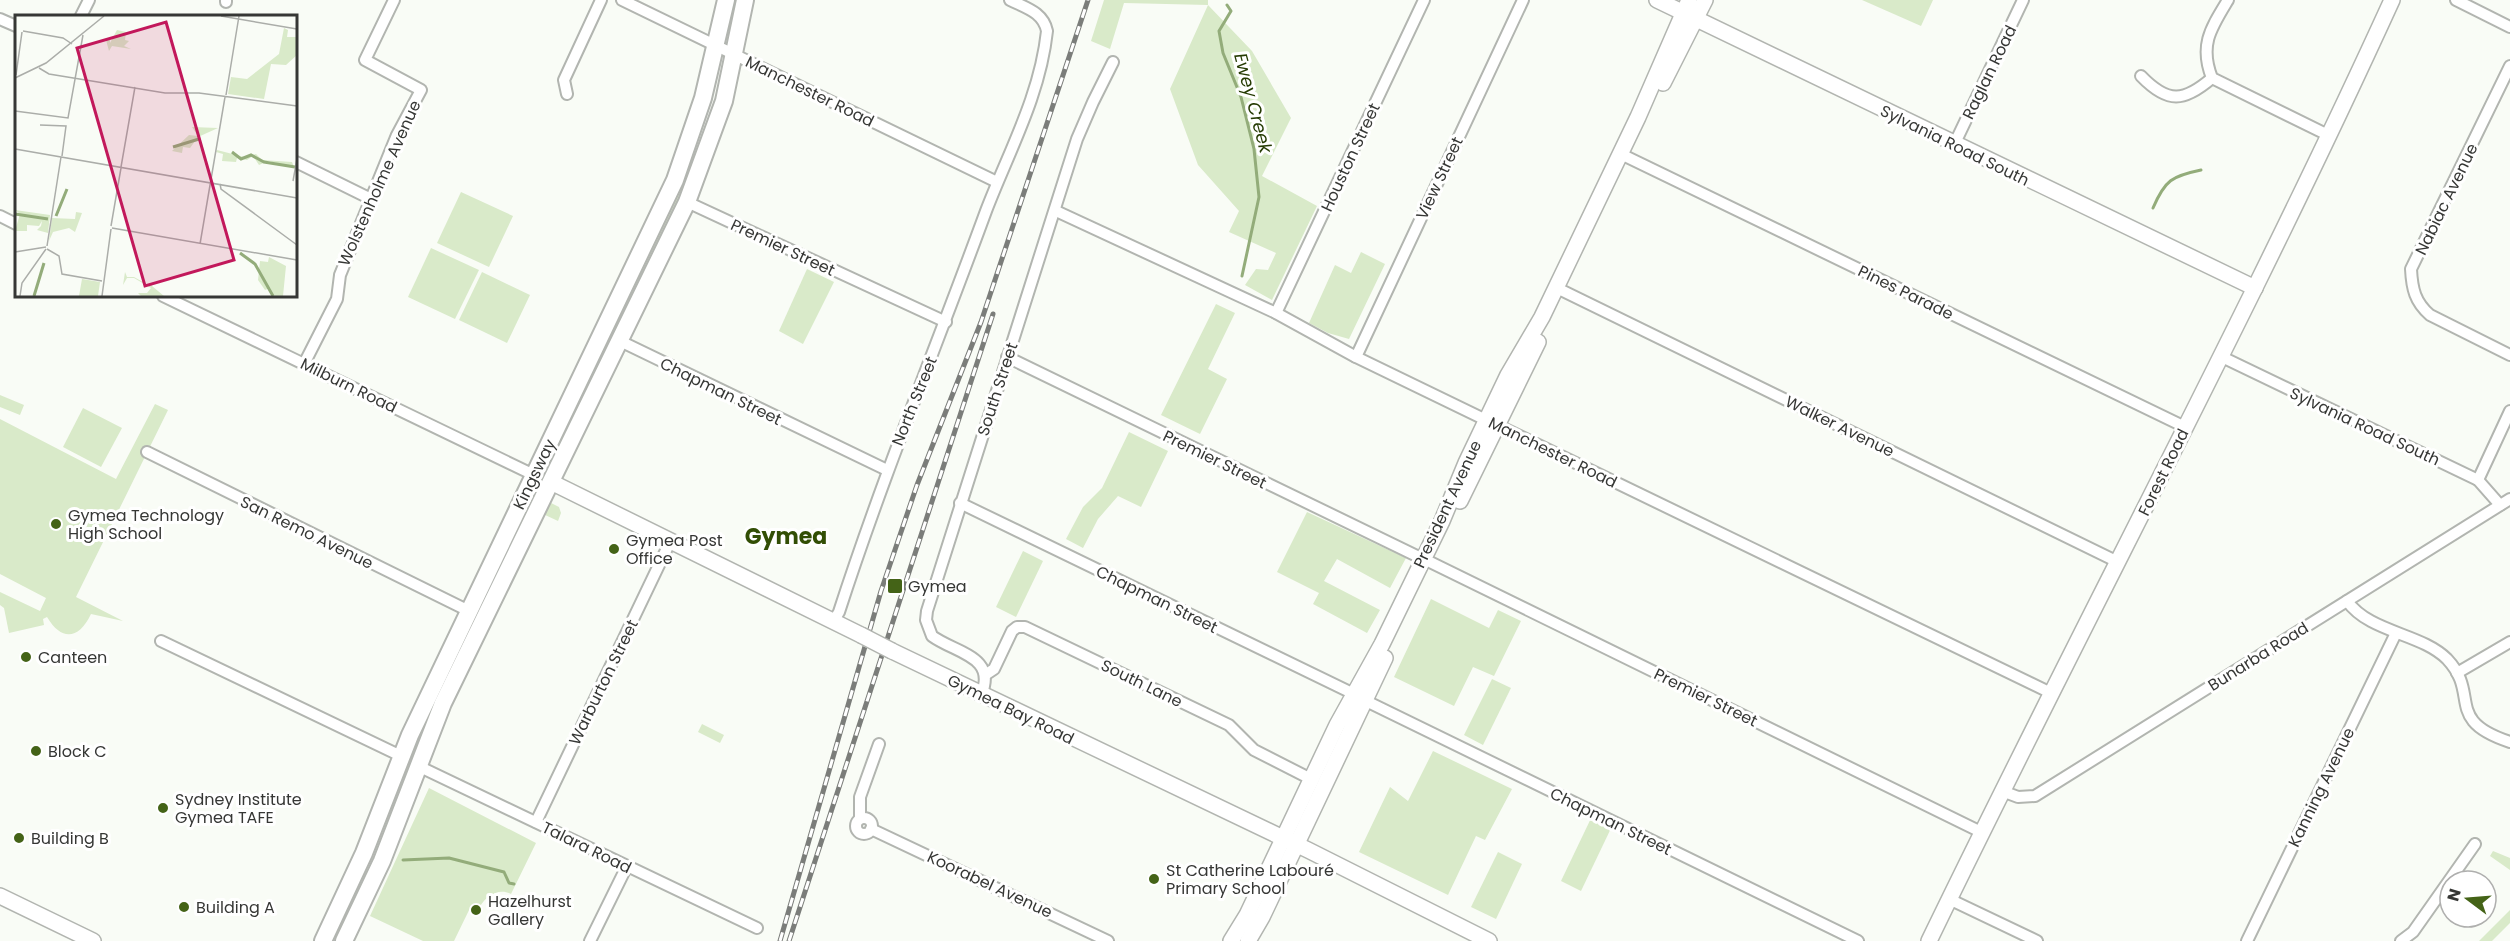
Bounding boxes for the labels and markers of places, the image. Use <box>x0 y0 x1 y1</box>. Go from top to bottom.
place label: Gymea Technology High School <box>68 504 224 545</box>
marker: Gymea Technology High School <box>49 517 63 531</box>
place label: Gymea Post Office <box>626 529 723 570</box>
marker: Gymea Post Office <box>607 542 621 556</box>
place label: Gymea <box>908 575 967 598</box>
marker: Gymea <box>886 577 904 595</box>
place label: Canteen <box>38 646 107 669</box>
marker: Canteen <box>19 650 33 664</box>
place label: Block C <box>48 740 107 763</box>
marker: Block C <box>29 744 43 758</box>
place label: Sydney Institute Gymea TAFE <box>175 788 302 829</box>
marker: Sydney Institute Gymea TAFE <box>156 801 170 815</box>
place label: Building B <box>31 827 109 850</box>
marker: Building B <box>12 831 26 845</box>
place label: St Catherine Labouré Primary School <box>1166 859 1334 900</box>
marker: St Catherine Labouré Primary School <box>1147 872 1161 886</box>
place label: Hazelhurst Gallery <box>488 890 572 931</box>
place label: Building A <box>196 896 275 919</box>
marker: Building A <box>177 900 191 914</box>
marker: Hazelhurst Gallery <box>469 903 483 917</box>

